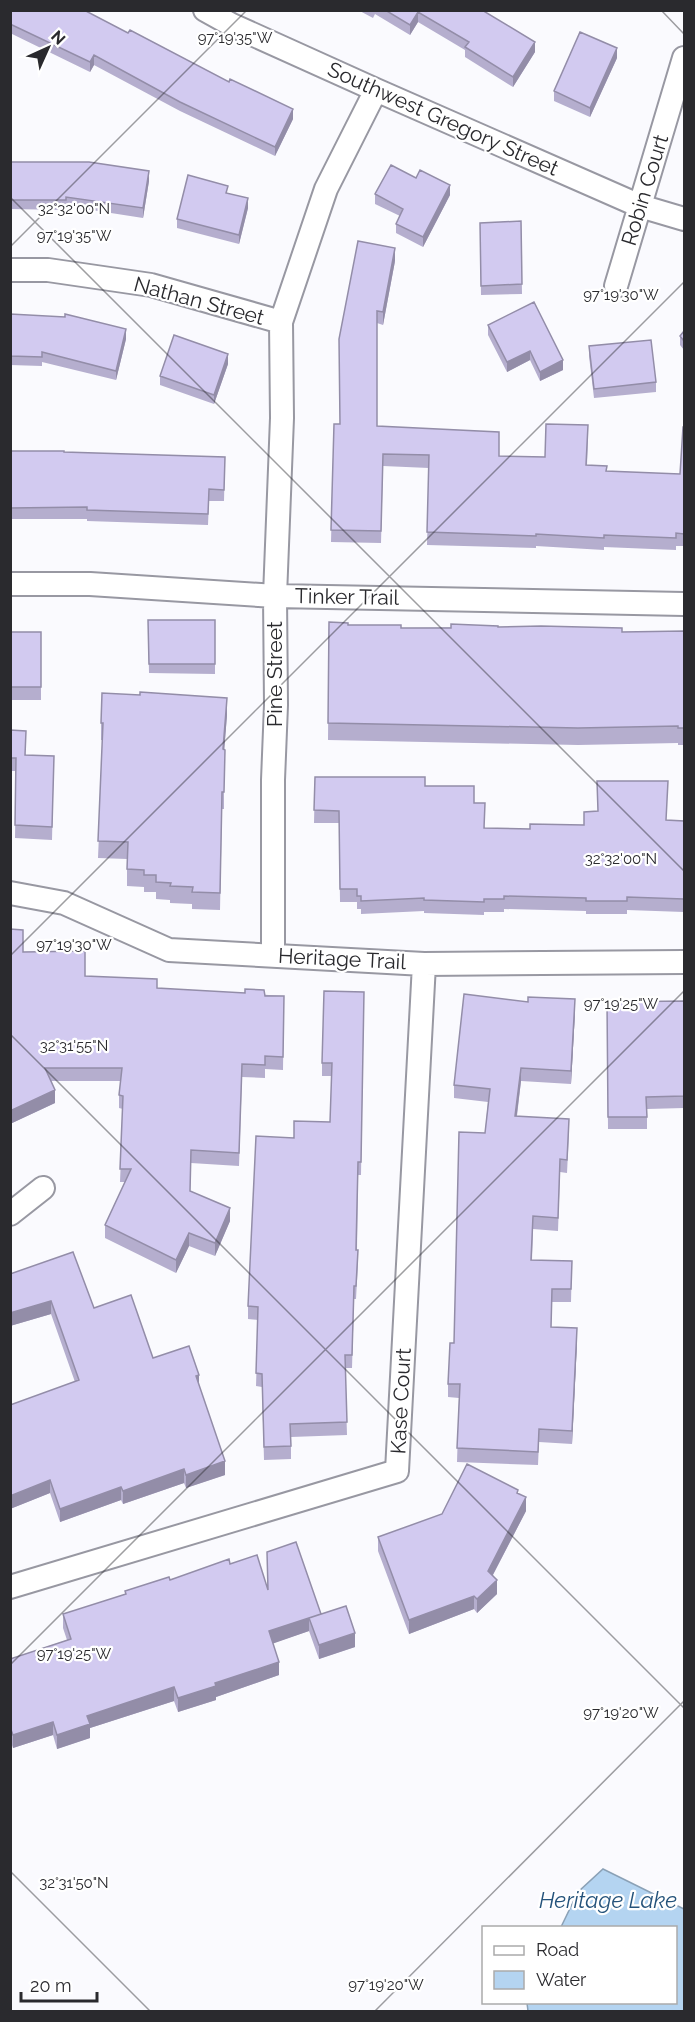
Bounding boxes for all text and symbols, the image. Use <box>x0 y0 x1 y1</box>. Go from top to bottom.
north arrow <box>18 18 78 78</box>
text: N <box>47 27 69 49</box>
text: 97°19'35"W <box>198 29 273 47</box>
street label: Southwest Gregory Street <box>324 56 562 181</box>
street label: Robin Court <box>616 131 673 248</box>
text: 32°32'00"N <box>38 200 110 218</box>
text: 97°19'35"W <box>37 227 112 245</box>
street label: Nathan Street <box>131 271 267 330</box>
text: 97°19'30"W <box>583 286 659 304</box>
street label: Tinker Trail <box>295 583 400 610</box>
street label: Pine Street <box>262 621 287 727</box>
text: 32°32'00"N <box>585 850 657 868</box>
text: 97°19'30"W <box>36 936 112 954</box>
street label: Heritage Trail <box>277 943 407 974</box>
text: 97°19'25"W <box>584 995 659 1013</box>
text: 32°31'55"N <box>40 1037 108 1055</box>
street label: Kase Court <box>385 1347 416 1455</box>
text: 97°19'25"W <box>37 1645 112 1663</box>
text: 97°19'20"W <box>583 1704 659 1722</box>
text: 32°31'50"N <box>39 1874 109 1892</box>
water label: Heritage Lake <box>539 1887 677 1913</box>
legend <box>482 1926 677 2004</box>
text: Road <box>536 1939 579 1960</box>
scale bar <box>21 1965 98 2003</box>
text: Water <box>536 1969 587 1990</box>
text: 20 m <box>30 1975 72 1996</box>
text: 97°19'20"W <box>348 1976 424 1994</box>

